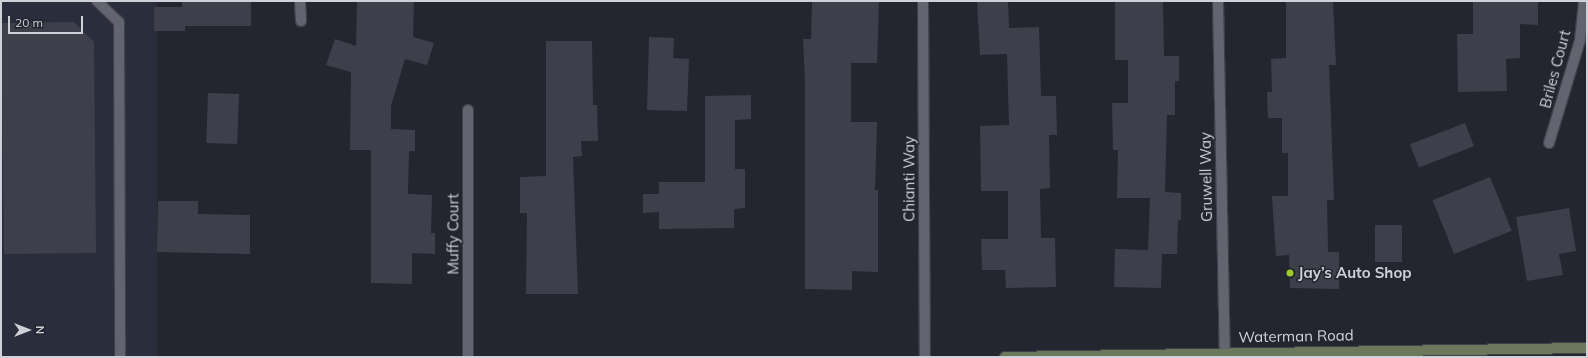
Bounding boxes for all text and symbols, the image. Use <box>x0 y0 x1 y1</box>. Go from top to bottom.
scale bar <box>10 8 85 34</box>
text: 20 m <box>15 15 43 30</box>
street label: Briles Court <box>1536 28 1574 110</box>
street label: Gruwell Way <box>1196 132 1216 222</box>
street label: Chianti Way <box>900 136 918 222</box>
street label: Muffy Court <box>444 193 462 275</box>
place label: Jay’s Auto Shop <box>1298 264 1412 282</box>
marker: Jay’s Auto Shop <box>1285 268 1295 278</box>
north arrow <box>8 310 48 350</box>
text: N <box>33 326 47 334</box>
street label: Waterman Road <box>1238 326 1354 346</box>

